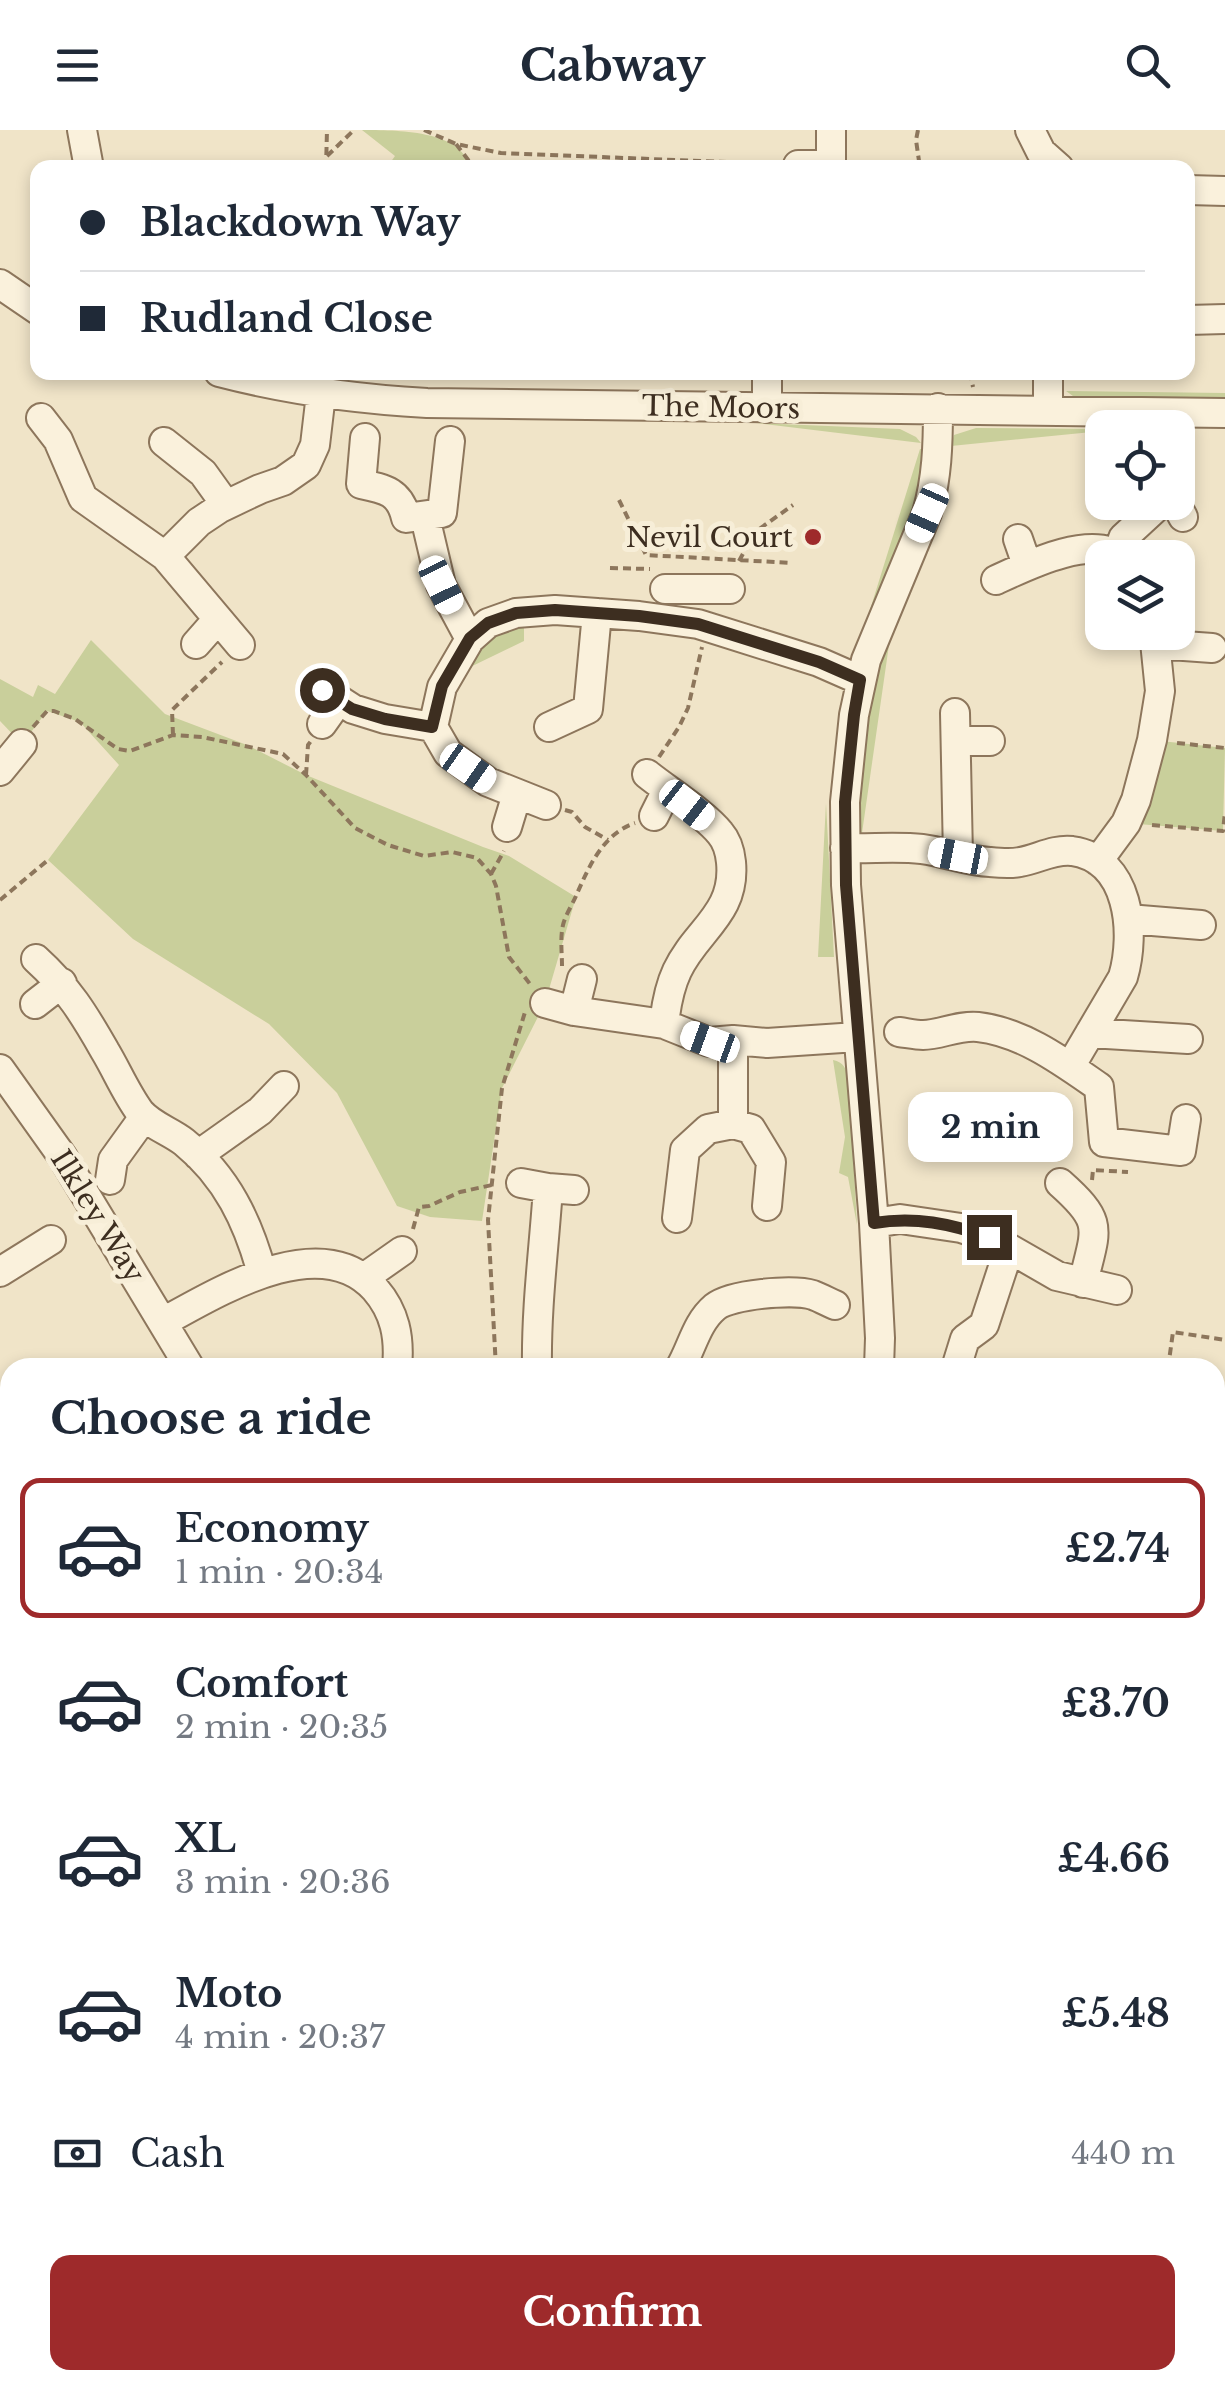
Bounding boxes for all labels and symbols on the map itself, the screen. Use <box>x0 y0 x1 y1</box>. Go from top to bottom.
street label: The Moors <box>642 389 800 426</box>
car <box>901 479 953 547</box>
place label: Nevil Court <box>626 520 793 555</box>
marker: Nevil Court <box>802 526 824 548</box>
car <box>414 551 468 619</box>
route start <box>300 668 345 713</box>
car <box>435 739 501 797</box>
car <box>654 775 720 835</box>
car <box>926 836 990 876</box>
car <box>677 1018 743 1066</box>
callout: 2 min <box>906 1092 1072 1162</box>
street label: Ilkley Way <box>43 1143 152 1289</box>
route end <box>967 1215 1012 1260</box>

